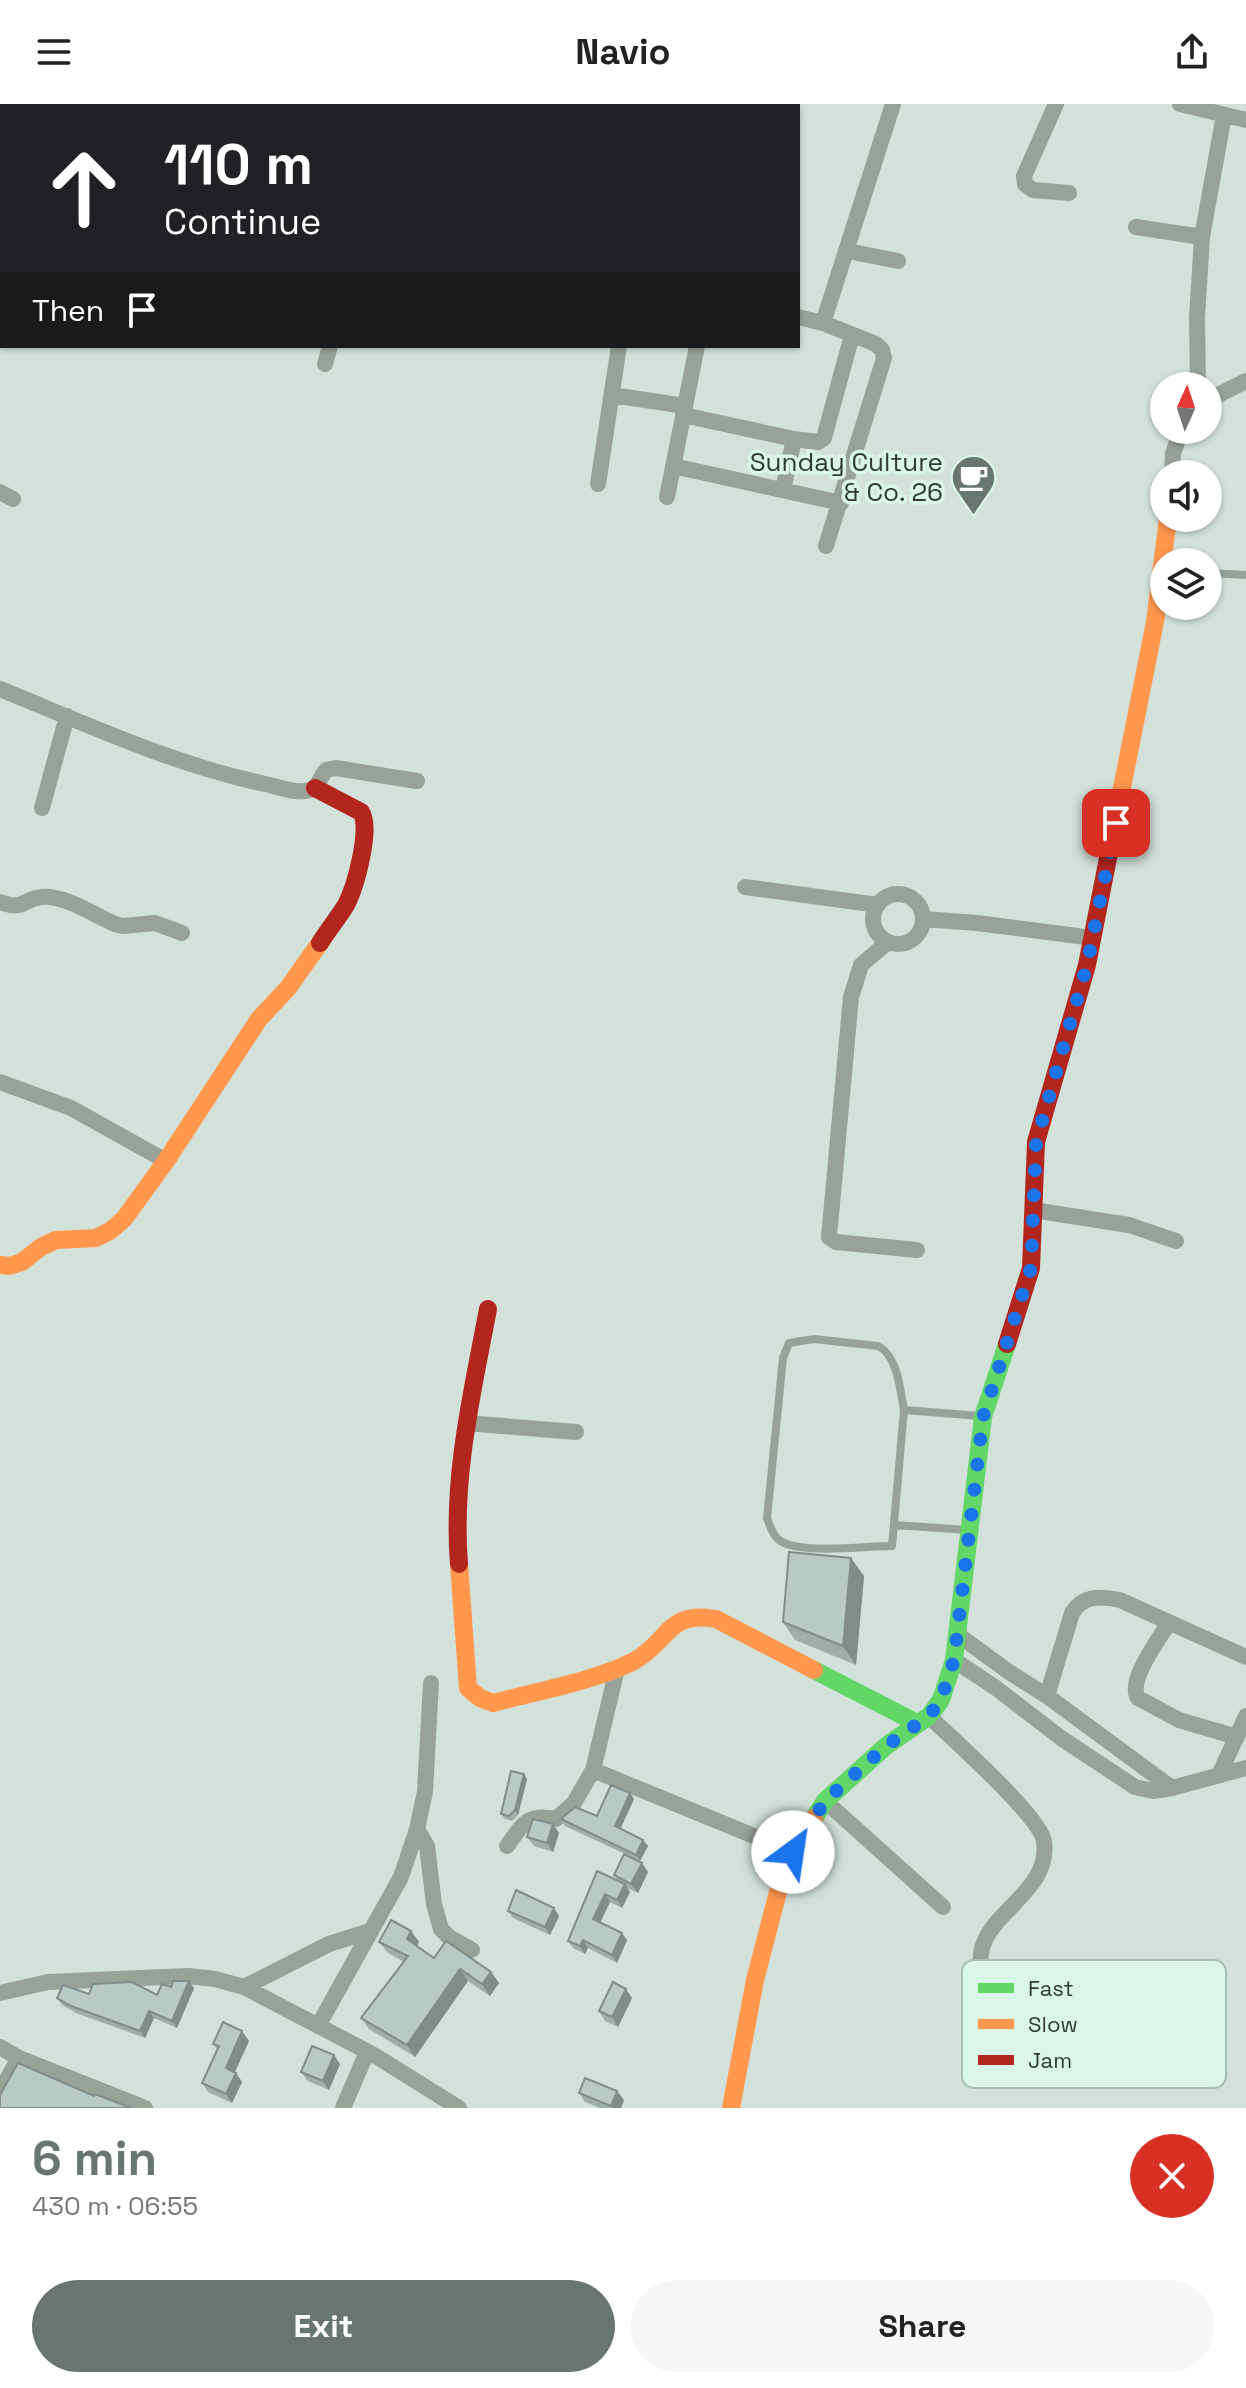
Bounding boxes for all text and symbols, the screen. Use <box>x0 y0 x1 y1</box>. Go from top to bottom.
text: Navio <box>575 29 671 75</box>
icon: menu <box>32 30 76 74</box>
icon: share <box>1170 30 1214 74</box>
text: 110 m <box>164 129 313 200</box>
icon: ahead <box>32 136 136 240</box>
text: Continue <box>164 199 321 245</box>
icon: arrive <box>120 288 164 332</box>
text: Then <box>32 291 104 330</box>
north arrow <box>1150 372 1222 444</box>
map controls <box>1150 372 1222 620</box>
place label: Sunday Culture & Co. 26 <box>750 445 943 509</box>
cafe icon: Sunday Culture & Co. 26 <box>950 453 998 516</box>
button: sound <box>1150 460 1222 532</box>
button: layers <box>1150 548 1222 620</box>
pin <box>1082 789 1150 857</box>
icon: arrive <box>1094 801 1138 845</box>
position arrow <box>751 1810 835 1894</box>
legend <box>962 1960 1226 2088</box>
text: Fast <box>1028 1974 1074 2002</box>
text: Slow <box>1028 2010 1078 2038</box>
text: Jam <box>1028 2046 1072 2074</box>
text: 6 min <box>32 2128 157 2189</box>
button: close <box>1130 2134 1214 2218</box>
text: 430 m · 06:55 <box>32 2189 198 2223</box>
button: Exit <box>32 2280 615 2372</box>
button: Share <box>631 2280 1214 2372</box>

